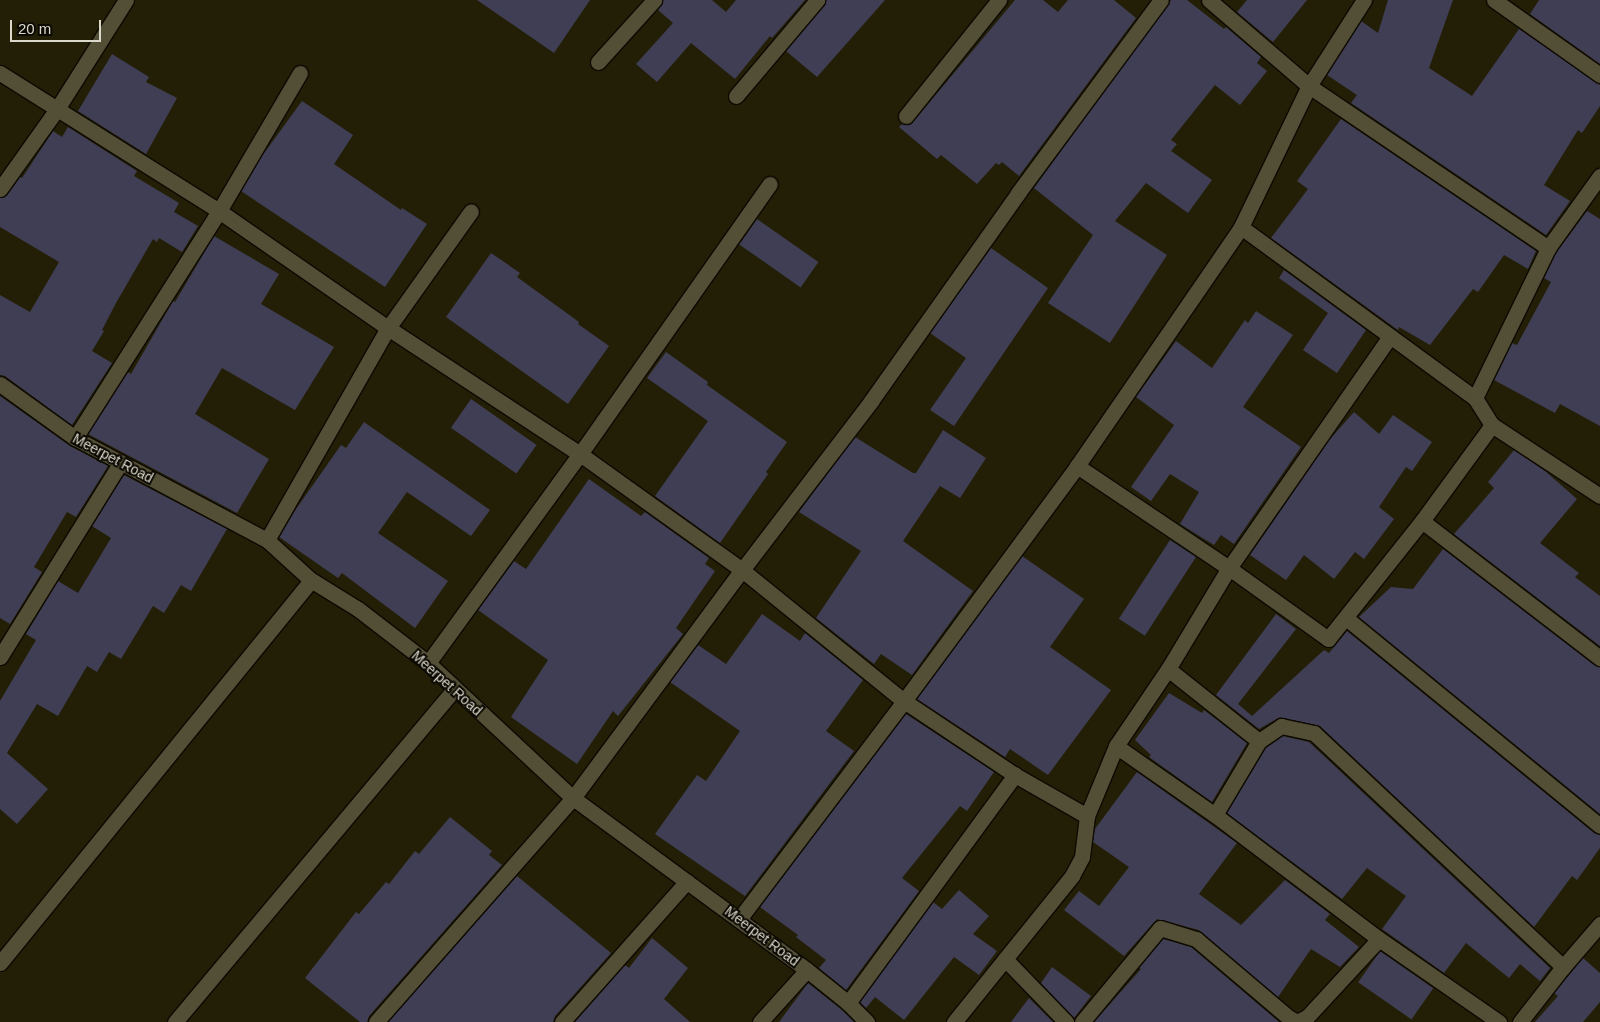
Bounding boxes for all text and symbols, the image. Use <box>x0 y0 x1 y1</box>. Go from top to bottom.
scale bar <box>12 10 104 42</box>
text: 20 m <box>18 20 51 37</box>
street label: Meerpet Road <box>70 430 156 486</box>
street label: Meerpet Road <box>408 647 486 719</box>
street label: Meerpet Road <box>722 903 802 969</box>

